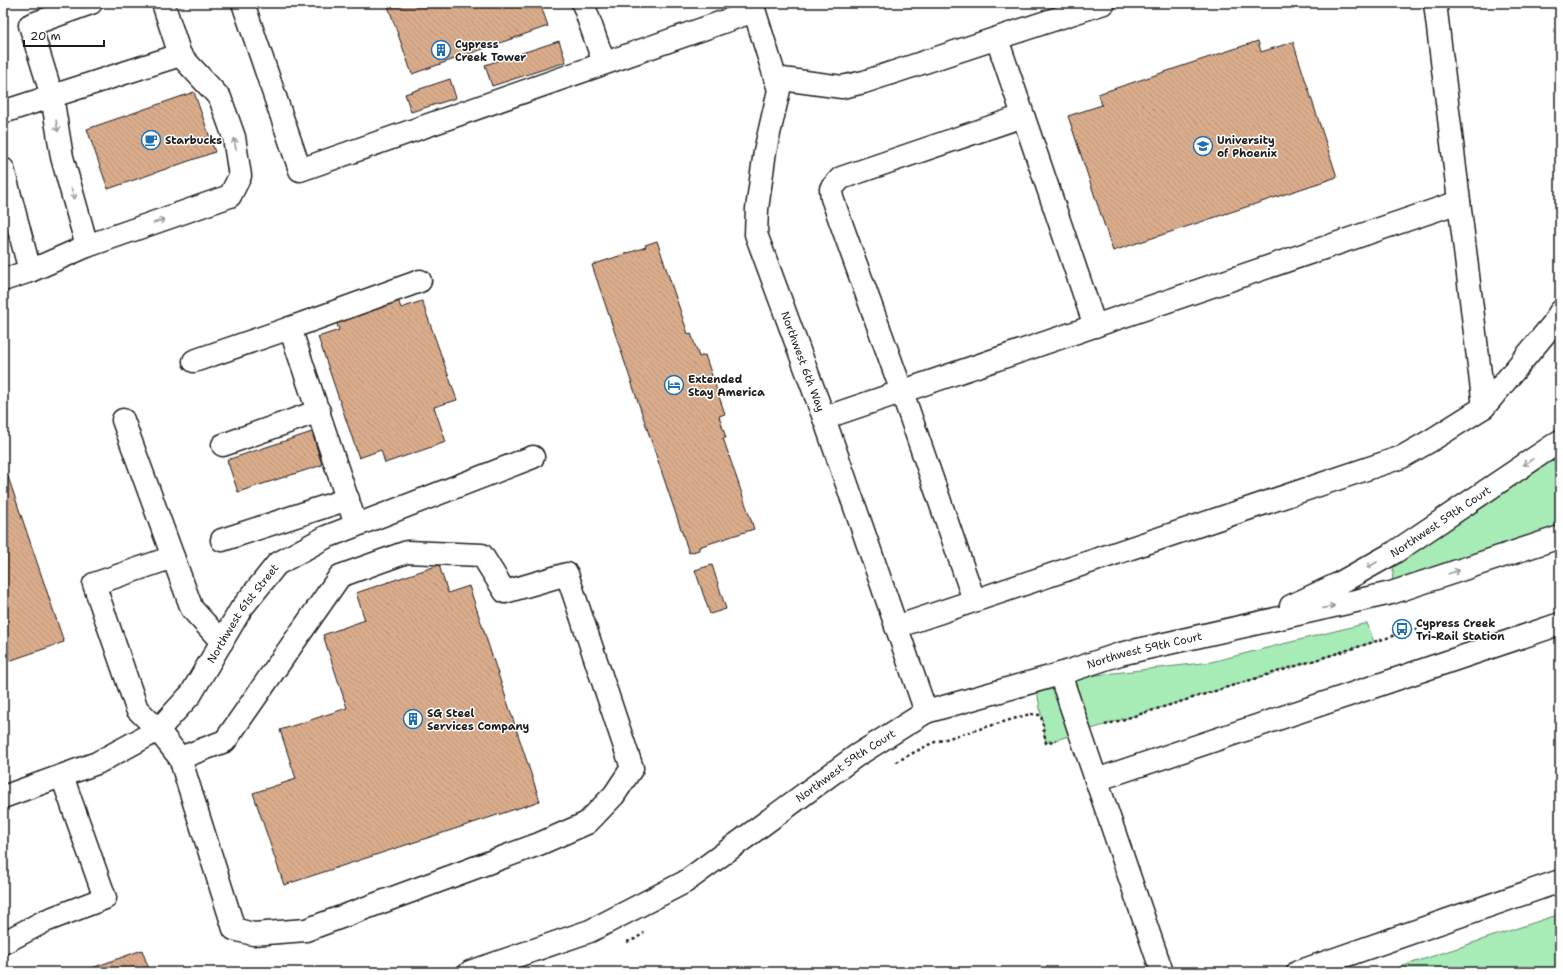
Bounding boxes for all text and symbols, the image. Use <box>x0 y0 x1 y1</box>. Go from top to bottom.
scale bar <box>24 22 104 48</box>
text: 20 m <box>30 28 61 44</box>
place label: Cypress Creek Tower <box>455 37 526 65</box>
building icon: Cypress Creek Tower <box>430 39 452 61</box>
one-way arrow <box>53 120 61 133</box>
cafe icon: Starbucks <box>140 129 162 151</box>
place label: Starbucks <box>165 133 222 148</box>
place label: University of Phoenix <box>1217 133 1277 161</box>
school or university icon: University of Phoenix <box>1192 135 1214 157</box>
one-way arrow <box>231 138 239 151</box>
one-way arrow <box>70 188 77 201</box>
one-way arrow <box>153 217 166 224</box>
street label: Northwest 6th Way <box>778 309 829 414</box>
place label: Extended Stay America <box>688 372 765 400</box>
hotel icon: Extended Stay America <box>663 374 685 396</box>
one-way arrow <box>1522 458 1533 466</box>
street label: Northwest 59th Court <box>1387 482 1494 561</box>
street label: Northwest 61st Street <box>203 560 282 666</box>
one-way arrow <box>1367 561 1379 569</box>
one-way arrow <box>1448 568 1461 575</box>
one-way arrow <box>1322 602 1335 610</box>
place label: Cypress Creek Tri-Rail Station <box>1416 616 1505 644</box>
bus stop icon: Cypress Creek Tri-Rail Station <box>1391 618 1413 640</box>
street label: Northwest 59th Court <box>1085 628 1204 672</box>
place label: SG Steel Services Company <box>427 706 530 734</box>
building icon: SG Steel Services Company <box>402 708 424 730</box>
street label: Northwest 59th Court <box>792 726 898 806</box>

